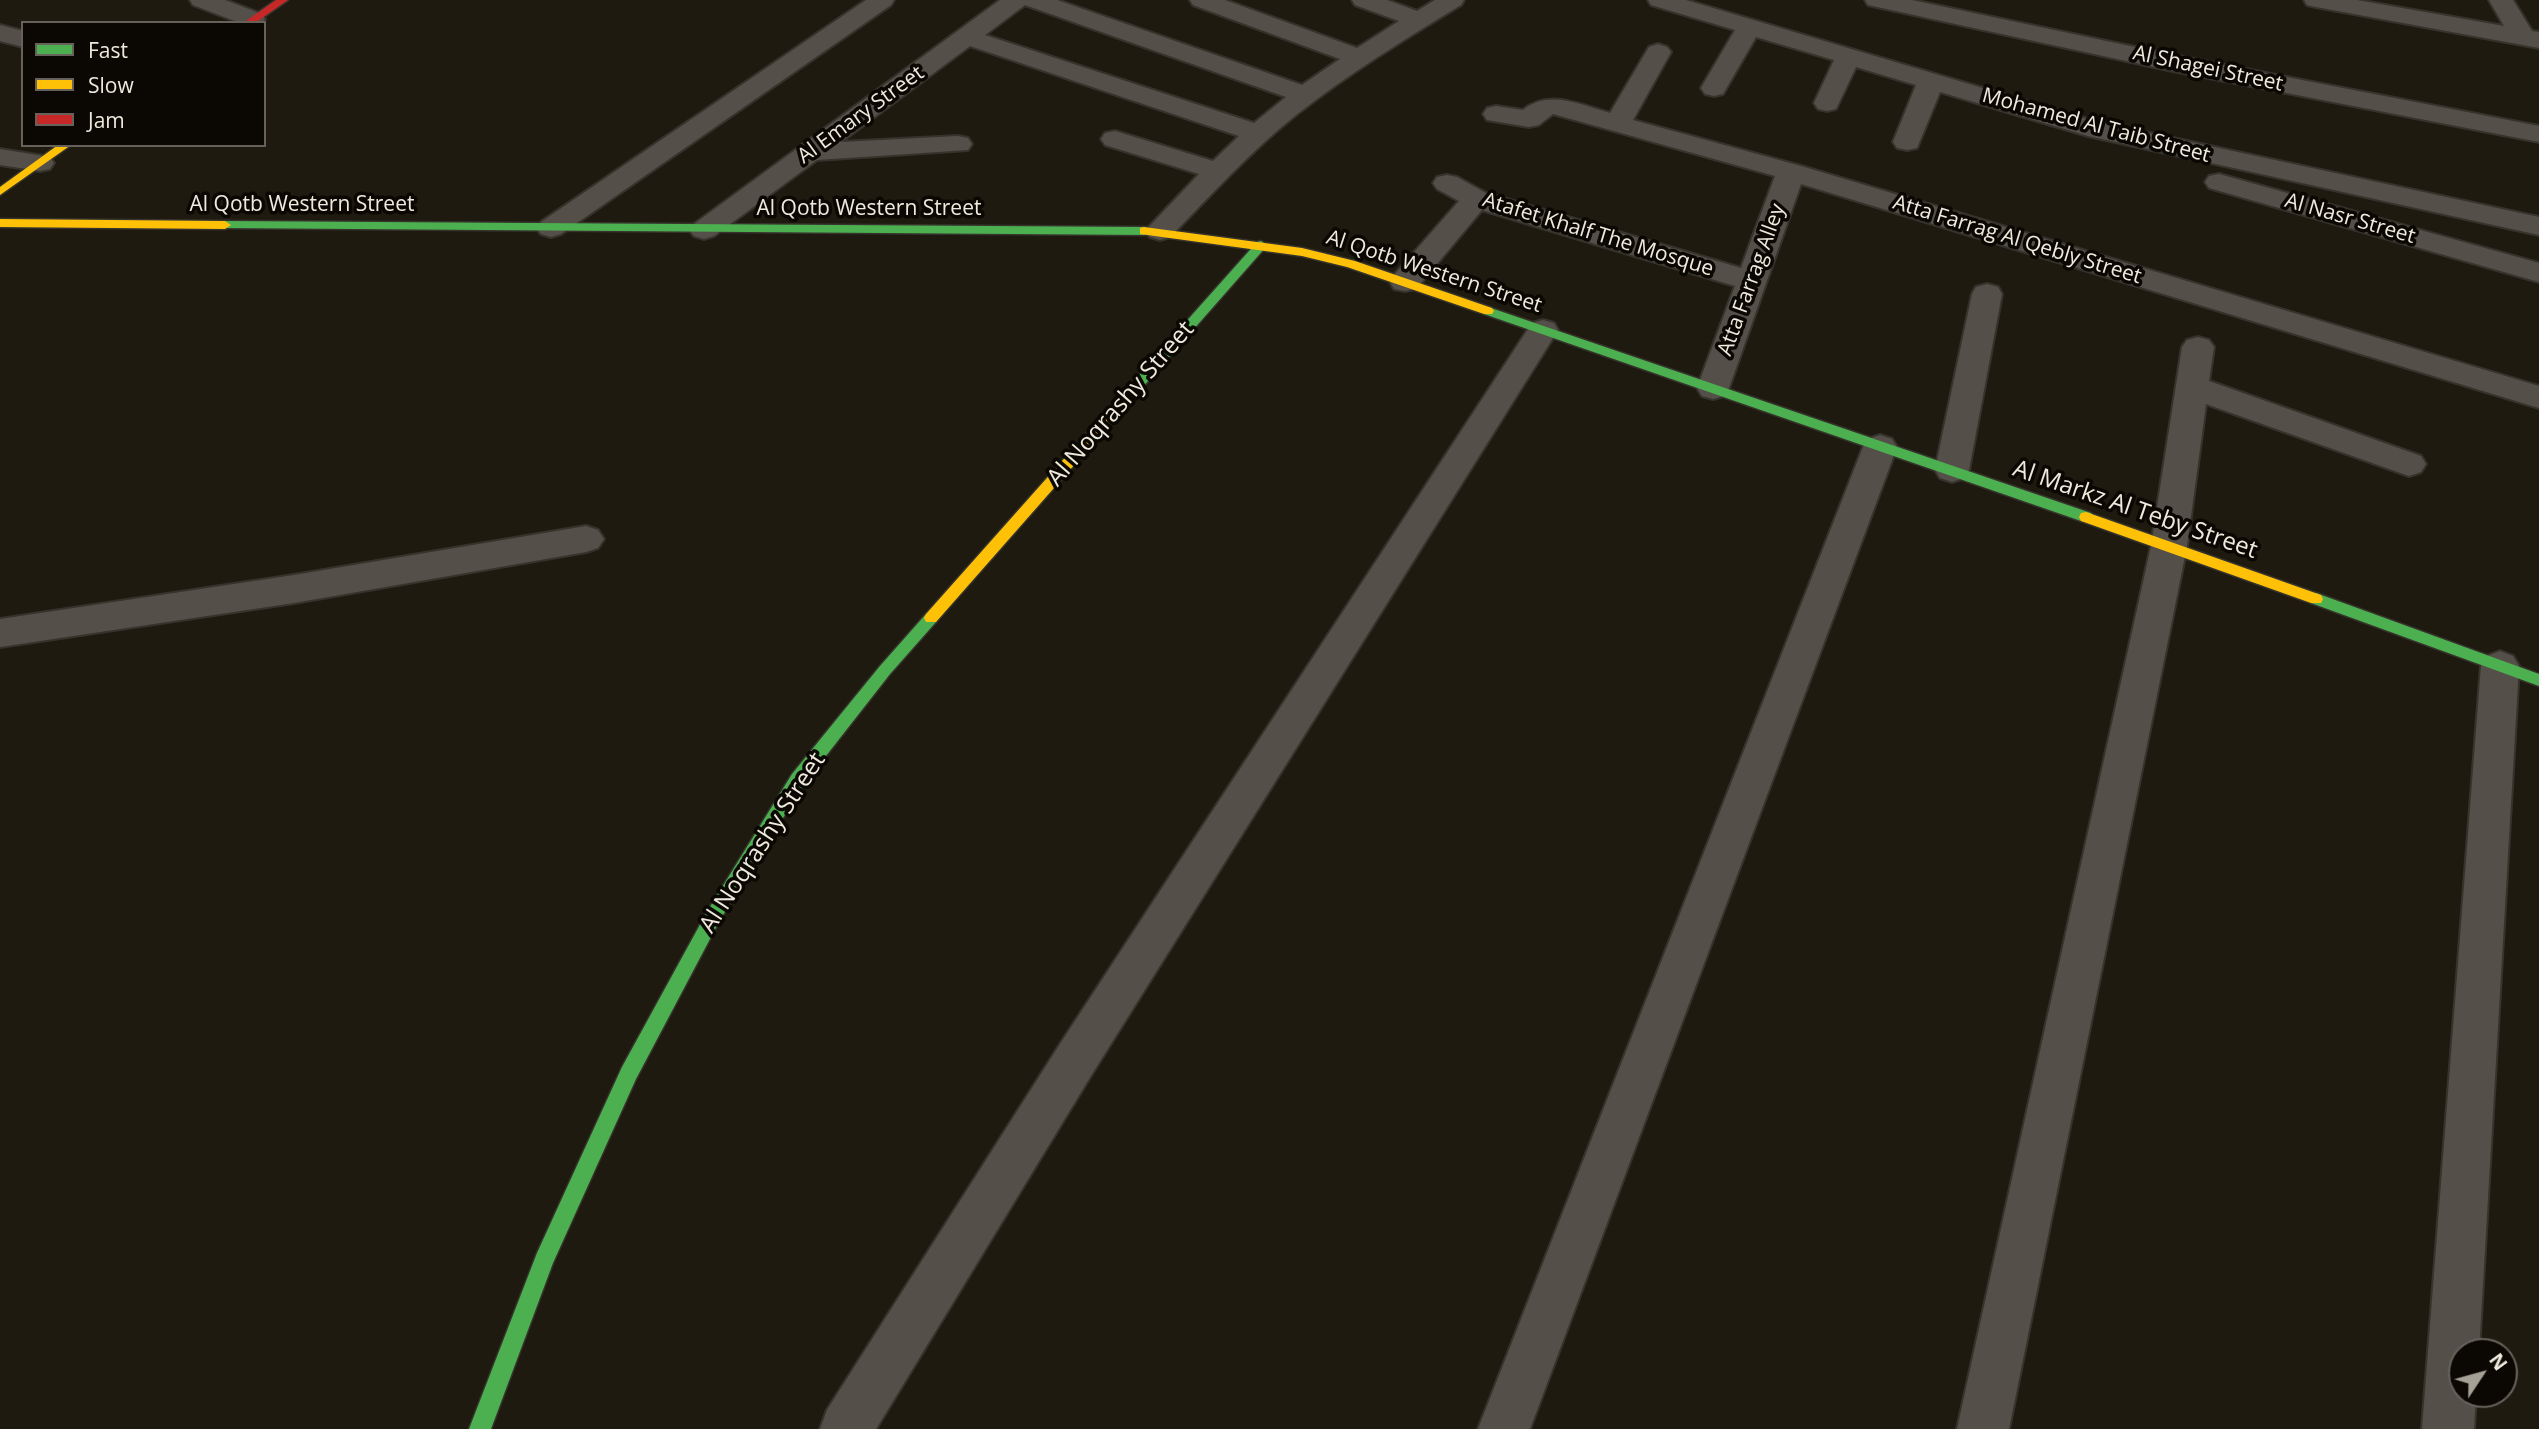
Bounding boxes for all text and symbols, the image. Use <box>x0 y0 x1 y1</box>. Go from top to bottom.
legend <box>21 21 266 147</box>
text: Fast <box>88 36 128 64</box>
street label: Al Shagei Street <box>2131 41 2285 97</box>
street label: Al Emary Street <box>793 61 929 169</box>
text: Slow <box>88 71 134 99</box>
street label: Mohamed Al Taib Street <box>1979 83 2213 169</box>
text: Jam <box>88 106 125 134</box>
street label: Atafet Khalf The Mosque <box>1479 188 1717 282</box>
street label: Al Nasr Street <box>2282 188 2418 250</box>
street label: Atta Farrag Al Qebly Street <box>1890 190 2144 290</box>
street label: Al Qotb Western Street <box>190 192 414 218</box>
street label: Al Qotb Western Street <box>757 196 981 222</box>
street label: Atta Farrag Alley <box>1713 201 1791 359</box>
street label: Al Qotb Western Street <box>1323 225 1545 319</box>
street label: Al Noqrashy Street <box>1041 316 1201 492</box>
street label: Al Markz Al Teby Street <box>2009 455 2261 565</box>
street label: Al Noqrashy Street <box>694 747 832 939</box>
north arrow <box>2448 1338 2518 1408</box>
text: N <box>2483 1348 2513 1376</box>

